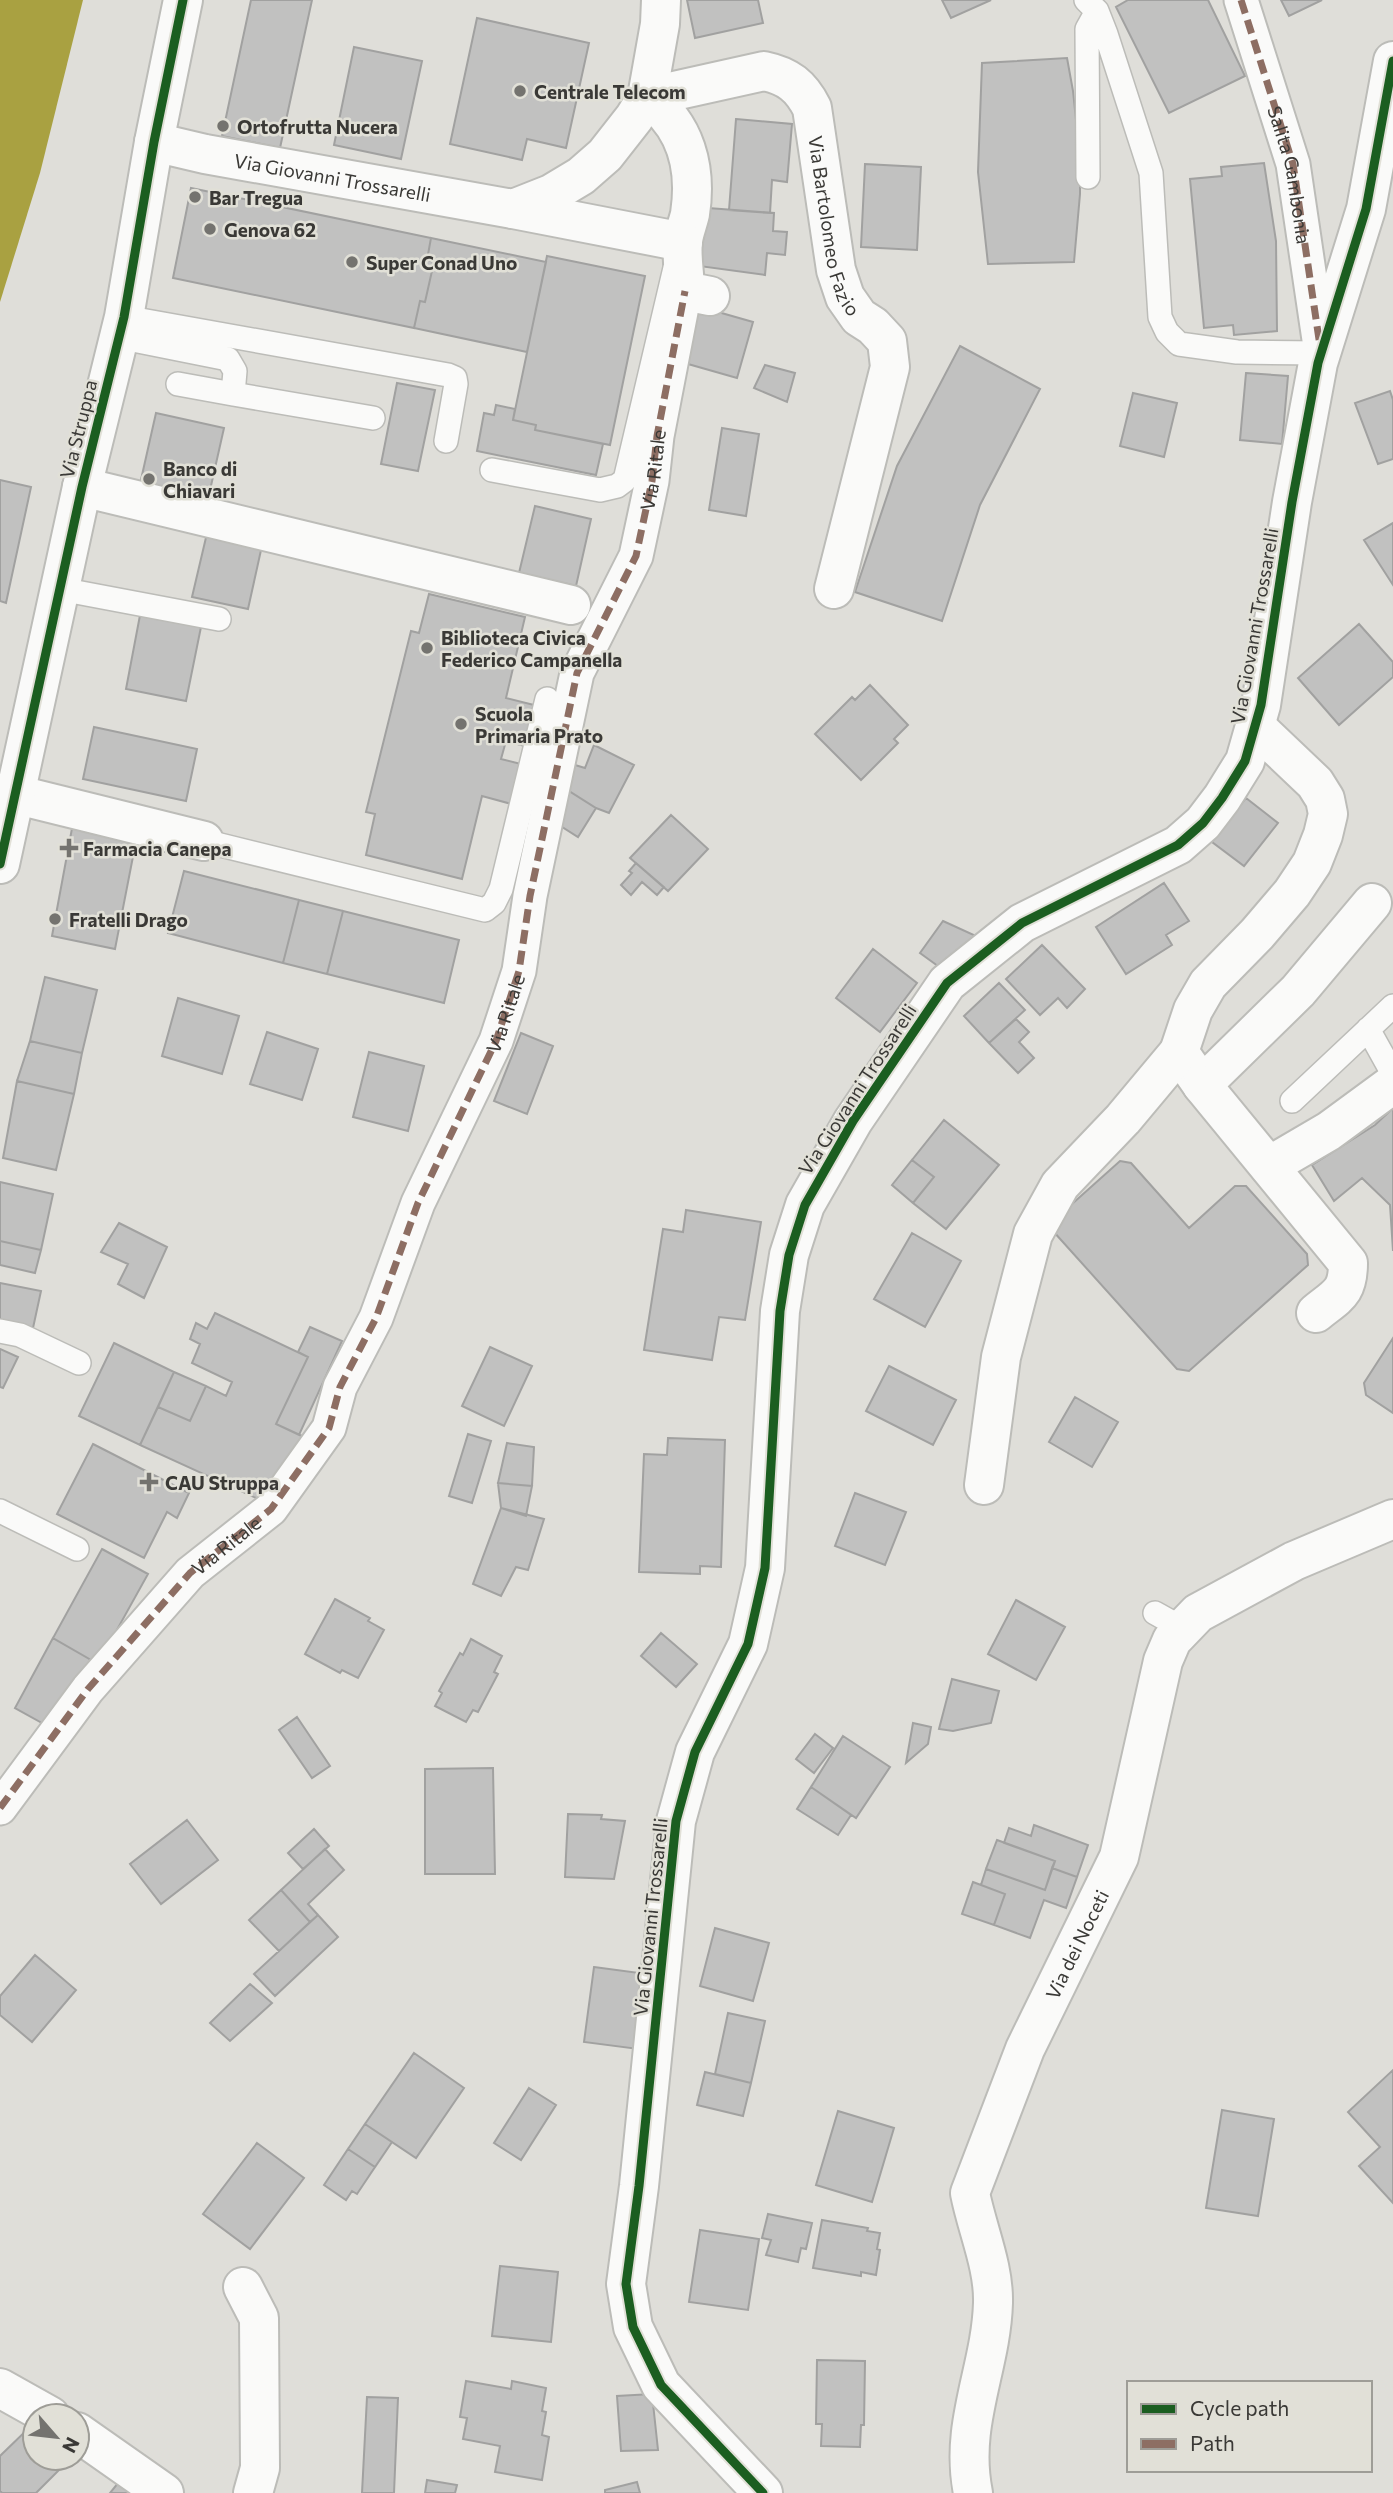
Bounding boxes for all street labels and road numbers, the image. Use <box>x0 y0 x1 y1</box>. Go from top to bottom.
street label: Salita Gambonia <box>1264 103 1316 245</box>
street label: Via Bartolomeo Fazio <box>805 134 866 320</box>
street label: Via Giovanni Trossarelli <box>232 148 433 206</box>
street label: Via Struppa <box>55 377 101 481</box>
street label: Via Ritale <box>635 427 670 513</box>
street label: Via Giovanni Trossarelli <box>1225 526 1283 726</box>
street label: Via Ritale <box>481 971 529 1057</box>
street label: Via Giovanni Trossarelli <box>793 999 921 1179</box>
street label: Via Ritale <box>187 1510 265 1579</box>
street label: Via Giovanni Trossarelli <box>628 1817 672 2017</box>
street label: Via dei Noceti <box>1040 1886 1113 2002</box>

